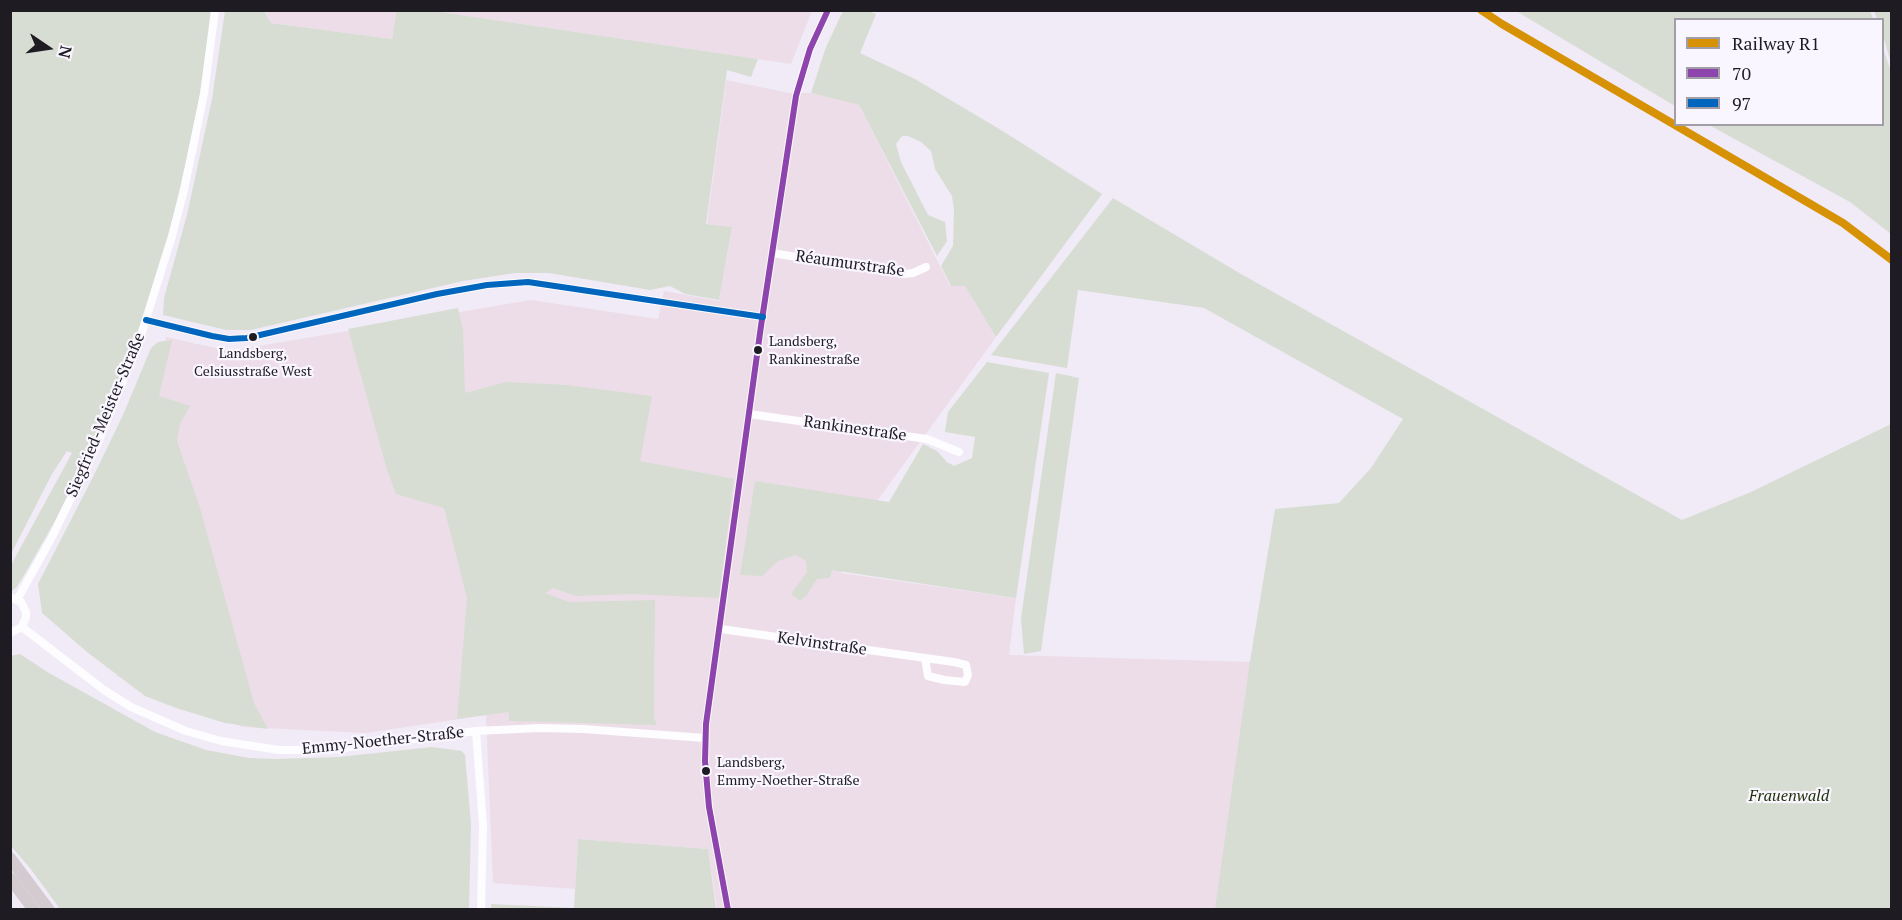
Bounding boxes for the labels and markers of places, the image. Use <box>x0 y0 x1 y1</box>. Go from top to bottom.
marker: Landsberg, Celsiusstraße West <box>247 331 259 343</box>
place label: Landsberg, Rankinestraße <box>769 334 860 366</box>
marker: Landsberg, Rankinestraße <box>752 344 764 356</box>
place label: Landsberg, Celsiusstraße West <box>194 346 312 378</box>
place label: Landsberg, Emmy-Noether-Straße <box>717 755 859 788</box>
marker: Landsberg, Emmy-Noether-Straße <box>700 765 712 777</box>

